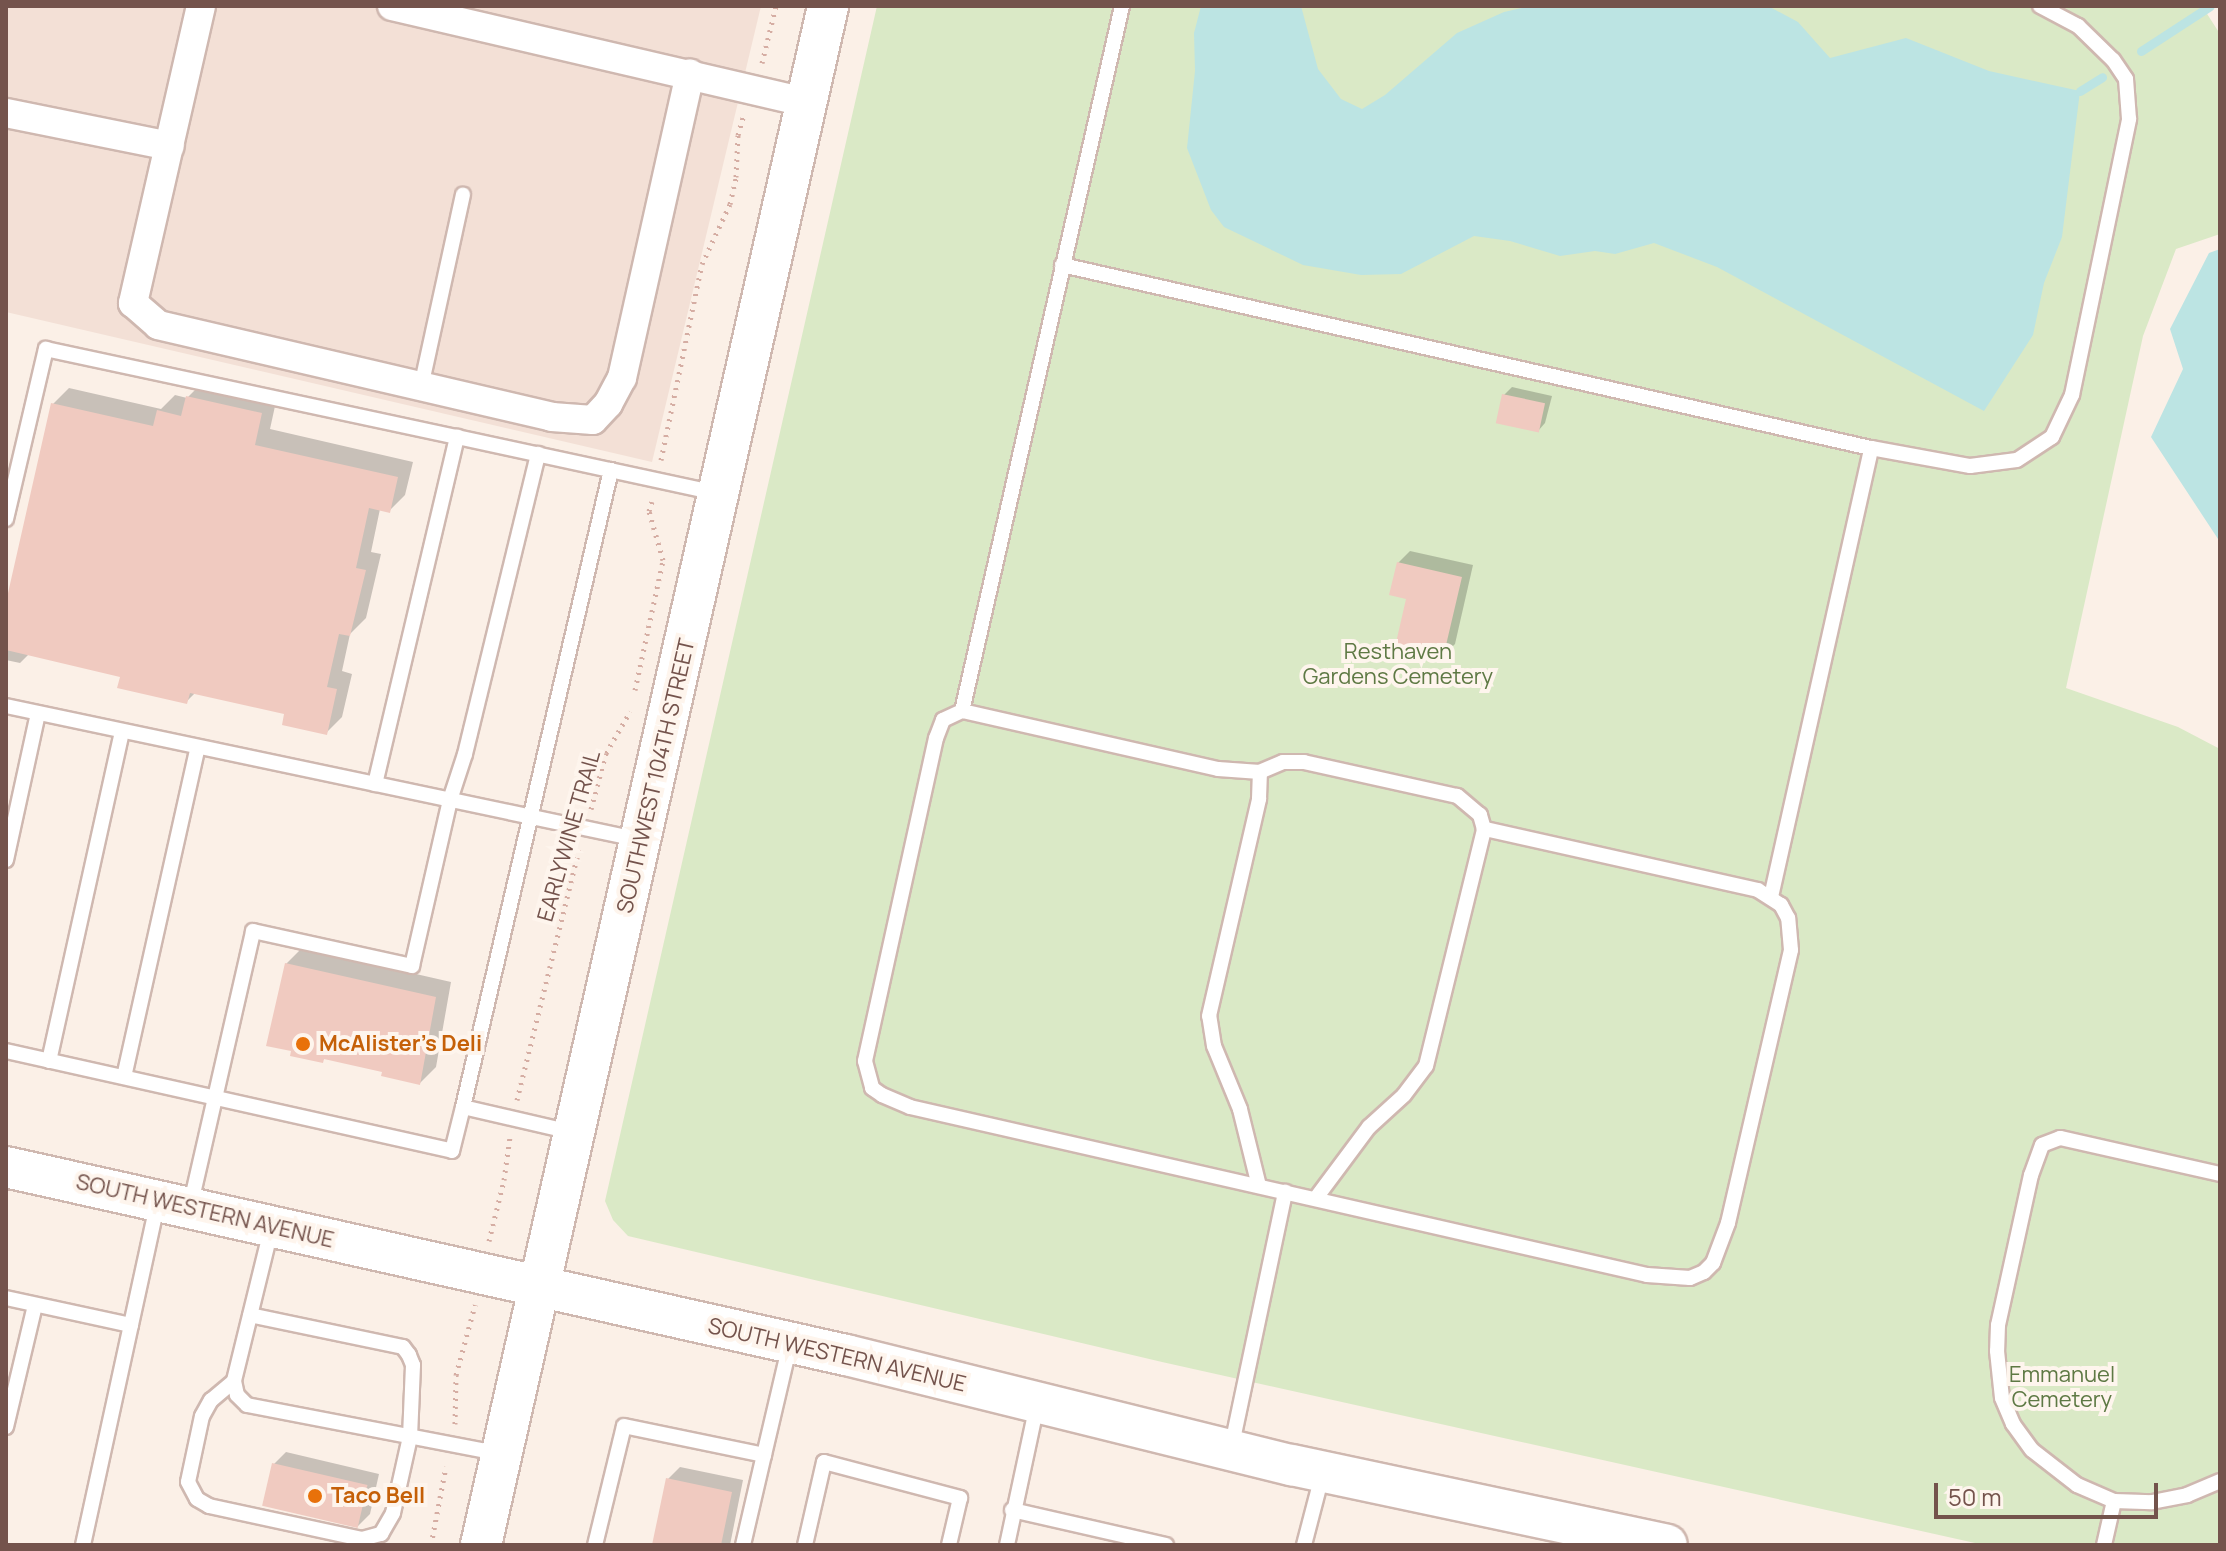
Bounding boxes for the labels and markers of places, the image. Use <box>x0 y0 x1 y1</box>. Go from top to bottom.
place label: McAlister's Deli <box>319 1031 482 1057</box>
marker: McAlister's Deli <box>294 1035 312 1053</box>
place label: Taco Bell <box>331 1483 425 1509</box>
marker: Taco Bell <box>306 1487 324 1505</box>

